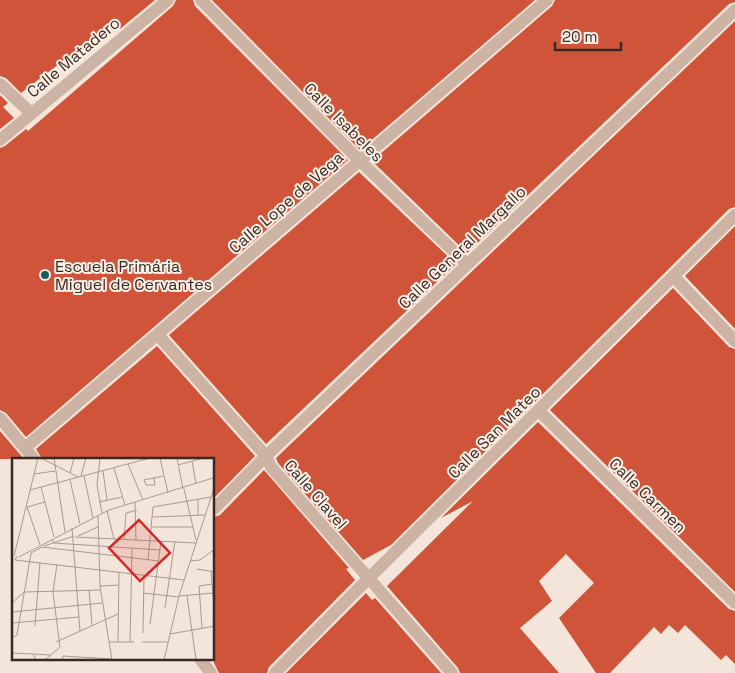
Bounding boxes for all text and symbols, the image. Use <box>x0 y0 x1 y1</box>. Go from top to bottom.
street label: Calle Matadero <box>22 12 124 102</box>
scale bar <box>555 20 621 52</box>
text: 20 m <box>562 27 597 46</box>
street label: Calle Isabeles <box>299 78 388 167</box>
street label: Calle Lope de Vega <box>225 147 348 258</box>
street label: Calle General Margallo <box>394 181 530 314</box>
place label: Escuela Primária Miguel de Cervantes <box>55 256 212 295</box>
marker: Escuela Primária Miguel de Cervantes <box>39 269 51 281</box>
street label: Calle San Mateo <box>444 382 545 483</box>
street label: Calle Carmen <box>605 453 691 537</box>
street label: Calle Clavel <box>280 455 352 534</box>
inset map <box>12 458 215 660</box>

